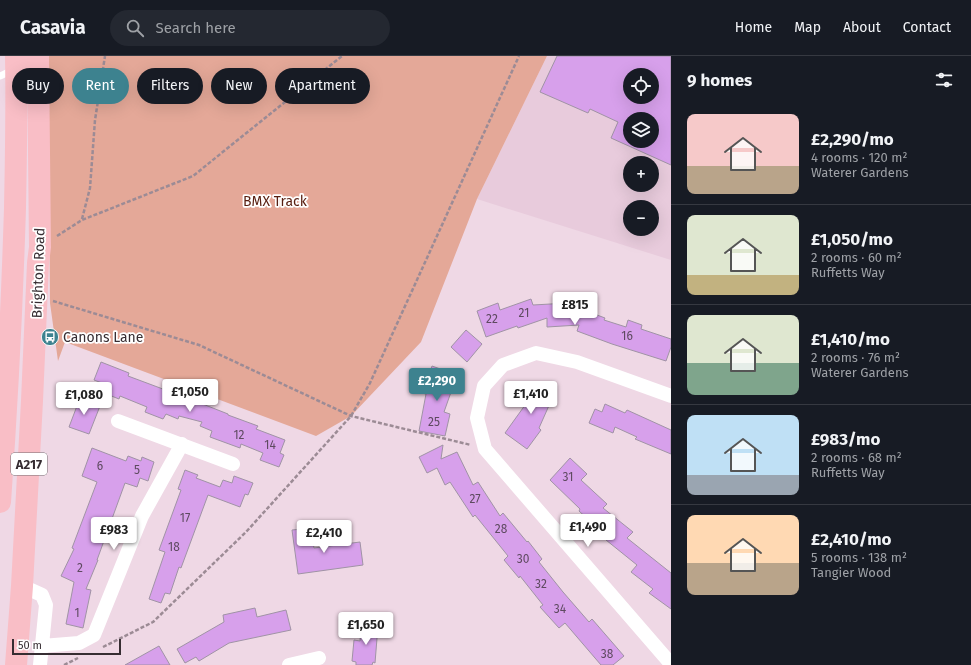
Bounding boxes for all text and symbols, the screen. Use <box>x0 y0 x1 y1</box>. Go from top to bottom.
search box <box>110 10 390 46</box>
text: Casavia <box>20 16 86 39</box>
icon: search <box>124 17 146 39</box>
text: Search here <box>156 19 236 37</box>
text: Home <box>735 19 772 36</box>
text: Map <box>794 19 821 36</box>
text: About <box>843 19 881 36</box>
text: Contact <box>903 19 951 36</box>
chip: Buy <box>12 68 64 104</box>
chip: Rent <box>72 68 129 104</box>
chip: Filters <box>137 68 203 104</box>
chip: New <box>211 68 267 104</box>
chip: Apartment <box>275 68 370 104</box>
map controls <box>623 68 659 236</box>
button: locate <box>623 68 659 104</box>
icon: filters <box>933 69 955 91</box>
text: 9 homes <box>687 70 752 91</box>
button: layers <box>623 112 659 148</box>
text: £2,290/mo <box>811 129 894 150</box>
icon: home <box>719 130 767 178</box>
text: 4 rooms · 120 m² <box>811 150 907 165</box>
button: + <box>623 156 659 192</box>
text: Waterer Gardens <box>811 165 909 180</box>
park label: BMX Track <box>243 193 308 210</box>
button: − <box>623 200 659 236</box>
street label: Brighton Road <box>28 227 49 319</box>
text: £1,050/mo <box>811 229 893 250</box>
icon: home <box>719 231 767 279</box>
text: 2 rooms · 60 m² <box>811 250 902 265</box>
text: Ruffetts Way <box>811 265 885 280</box>
pin: £815 <box>551 292 599 326</box>
text: £815 <box>562 297 588 312</box>
house number: 21 <box>519 306 529 320</box>
house number: 22 <box>486 312 498 326</box>
bus stop icon: Canons Lane <box>40 327 60 347</box>
place label: Canons Lane <box>63 329 143 346</box>
house number: 16 <box>621 329 633 343</box>
text: £1,410/mo <box>811 329 890 350</box>
icon: home <box>719 331 767 379</box>
text: 2 rooms · 76 m² <box>811 350 900 365</box>
text: Waterer Gardens <box>811 365 909 380</box>
pin: £2,290 <box>404 368 470 402</box>
text: £2,290 <box>418 373 456 388</box>
pin: £1,050 <box>157 379 223 413</box>
pin: £1,410 <box>498 381 564 415</box>
pin: £1,080 <box>51 382 117 416</box>
text: £1,050 <box>171 384 209 399</box>
text: £1,410 <box>513 386 549 401</box>
text: £1,080 <box>65 387 103 402</box>
house number: 25 <box>428 415 440 429</box>
house number: 12 <box>233 428 245 442</box>
text: £983/mo <box>811 429 880 450</box>
icon: home <box>719 431 767 479</box>
house number: 14 <box>264 438 276 452</box>
text: 2 rooms · 68 m² <box>811 450 902 465</box>
road number: A217 <box>11 453 47 475</box>
house number: 6 <box>97 459 103 473</box>
house number: 5 <box>134 463 140 477</box>
text: Ruffetts Way <box>811 465 885 480</box>
house number: 31 <box>563 470 573 484</box>
house number: 27 <box>469 492 481 506</box>
house number: 17 <box>180 511 190 525</box>
pin: £1,490 <box>555 514 621 548</box>
pin: £983 <box>90 517 138 551</box>
text: £1,490 <box>569 519 607 534</box>
pin: £2,410 <box>291 520 357 554</box>
text: £983 <box>100 522 128 537</box>
house number: 28 <box>495 522 508 536</box>
text: £2,410 <box>306 525 342 540</box>
text: £2,410/mo <box>811 529 892 550</box>
icon: home <box>719 531 767 579</box>
house number: 18 <box>168 540 180 554</box>
text: 5 rooms · 138 m² <box>811 550 907 565</box>
house number: 30 <box>517 552 530 566</box>
house number: 2 <box>77 561 83 575</box>
text: Tangier Wood <box>811 565 891 580</box>
house number: 32 <box>535 577 547 591</box>
house number: 34 <box>554 602 567 616</box>
house number: 1 <box>74 606 80 620</box>
pin: £1,650 <box>333 612 399 646</box>
text: £1,650 <box>347 617 385 632</box>
scale bar <box>12 637 121 656</box>
text: 50 m <box>18 639 42 652</box>
house number: 38 <box>601 647 614 661</box>

